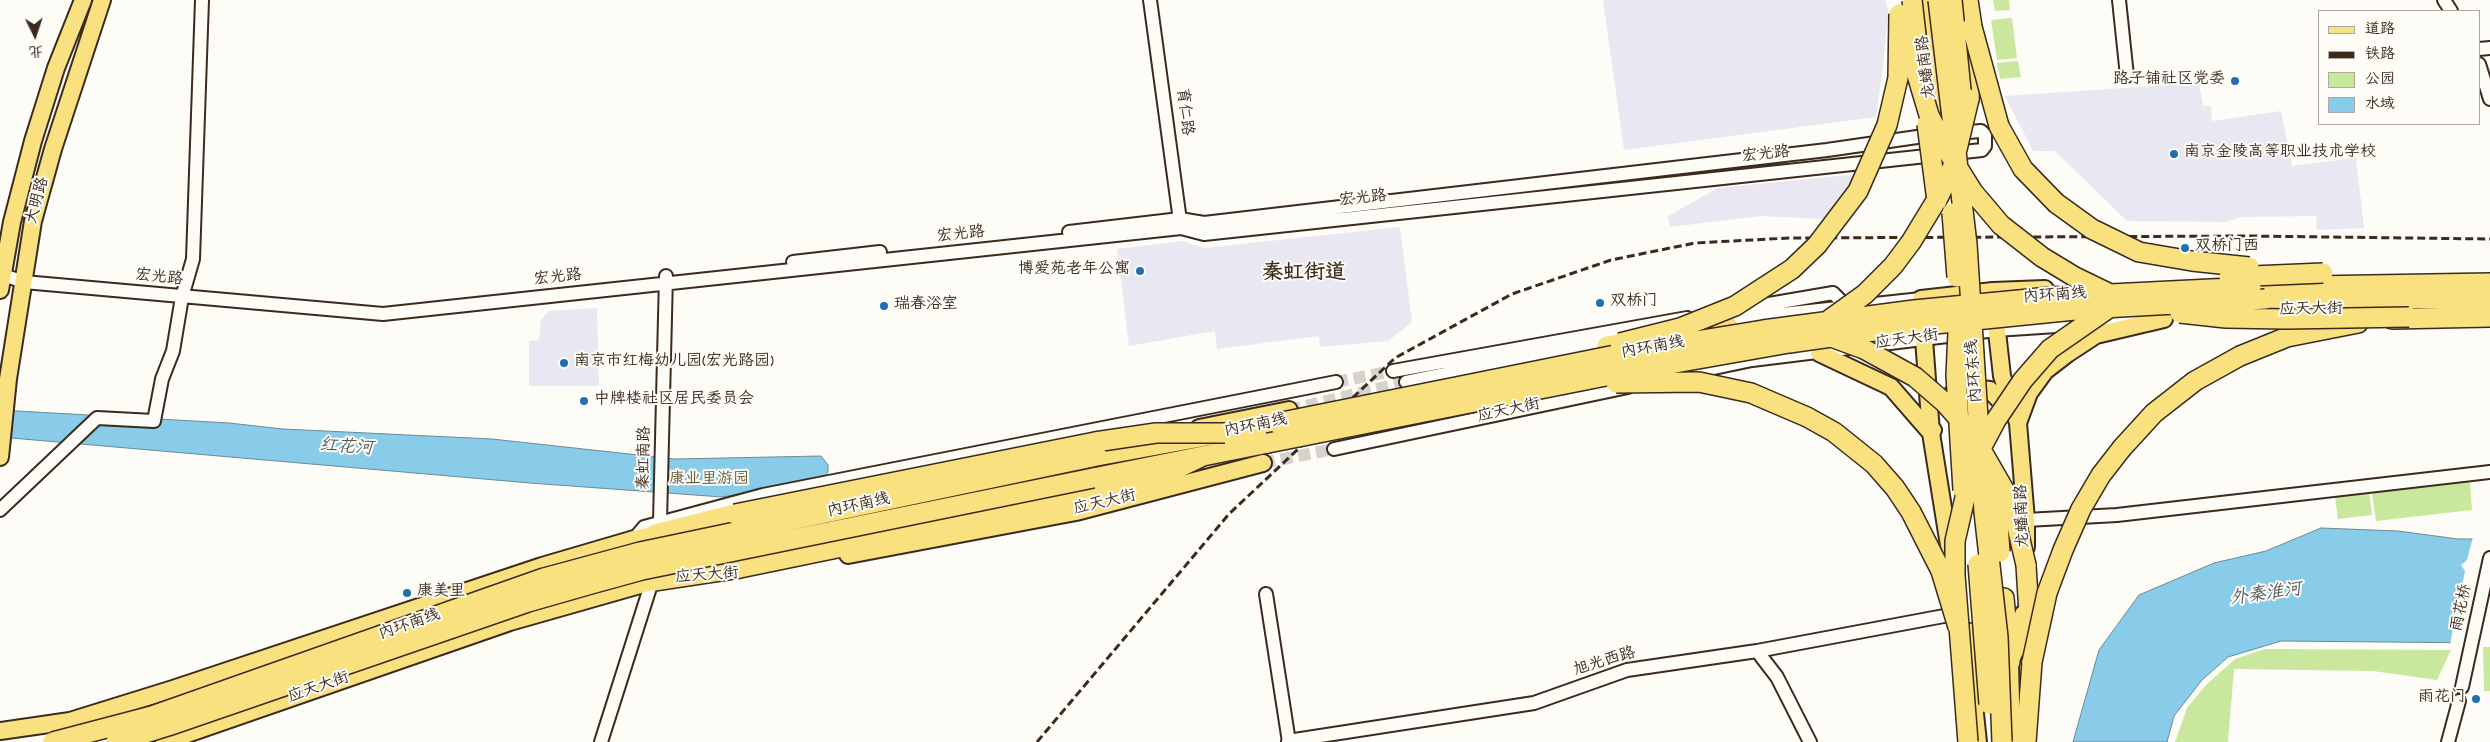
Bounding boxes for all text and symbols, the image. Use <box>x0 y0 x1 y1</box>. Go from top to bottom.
north arrow <box>10 10 60 60</box>
legend <box>2318 10 2480 125</box>
text: 道路 <box>2365 19 2395 41</box>
street label: 龙蟠南路 <box>1915 34 1941 100</box>
text: 北 <box>28 39 44 60</box>
text: 铁路 <box>2365 44 2395 66</box>
text: 公园 <box>2365 69 2395 91</box>
place label: 路子铺社区党委 <box>2113 71 2225 91</box>
marker: 路子铺社区党委 <box>2229 75 2241 87</box>
street label: 育仁路 <box>1171 87 1195 137</box>
text: 水域 <box>2365 94 2395 116</box>
street label: 宏光路 <box>1741 144 1791 168</box>
place label: 南京金陵高等职业技术学校 <box>2184 144 2376 164</box>
marker: 南京金陵高等职业技术学校 <box>2168 148 2180 160</box>
street label: 大明路 <box>24 175 54 227</box>
street label: 宏光路 <box>1338 188 1388 212</box>
street label: 宏光路 <box>936 224 986 248</box>
place label: 双桥门西 <box>2195 238 2259 258</box>
marker: 双桥门西 <box>2179 242 2191 254</box>
place label: 博爱苑老年公寓 <box>1018 261 1130 281</box>
district label: 秦虹街道 <box>1262 262 1346 288</box>
marker: 博爱苑老年公寓 <box>1134 265 1146 277</box>
street label: 宏光路 <box>134 267 184 291</box>
street label: 宏光路 <box>533 267 583 291</box>
street label: 内环南线 <box>2022 285 2088 309</box>
place label: 双桥门 <box>1610 293 1658 313</box>
place label: 瑞春浴室 <box>894 296 958 316</box>
marker: 双桥门 <box>1594 297 1606 309</box>
marker: 瑞春浴室 <box>878 300 890 312</box>
street label: 应天大街 <box>2279 301 2343 321</box>
street label: 应天大街 <box>1874 327 1940 355</box>
street label: 内环南线 <box>1620 334 1686 364</box>
street label: 内环东线 <box>1964 338 1988 404</box>
place label: 南京市红梅幼儿园(宏光路园) <box>574 353 774 373</box>
marker: 南京市红梅幼儿园(宏光路园) <box>558 357 570 369</box>
place label: 中牌楼社区居民委员会 <box>594 391 754 411</box>
marker: 中牌楼社区居民委员会 <box>578 395 590 407</box>
street label: 应天大街 <box>1476 396 1542 428</box>
street label: 内环南线 <box>1223 411 1289 443</box>
street label: 秦虹南路 <box>636 426 656 490</box>
water label: 红花河 <box>318 436 374 462</box>
park label: 康业里游园 <box>669 471 749 491</box>
street label: 龙蟠南路 <box>2013 484 2035 548</box>
street label: 应天大街 <box>1072 487 1138 521</box>
street label: 内环南线 <box>826 491 892 523</box>
street label: 应天大街 <box>674 565 740 589</box>
water label: 外秦淮河 <box>2229 580 2303 612</box>
place label: 康美里 <box>417 583 465 603</box>
street label: 雨花桥 <box>2449 583 2477 633</box>
marker: 康美里 <box>401 587 413 599</box>
street label: 内环南线 <box>377 607 443 645</box>
street label: 旭光西路 <box>1572 644 1638 682</box>
street label: 应天大街 <box>286 670 352 708</box>
place label: 雨花门 <box>2418 689 2466 709</box>
marker: 雨花门 <box>2470 693 2482 705</box>

